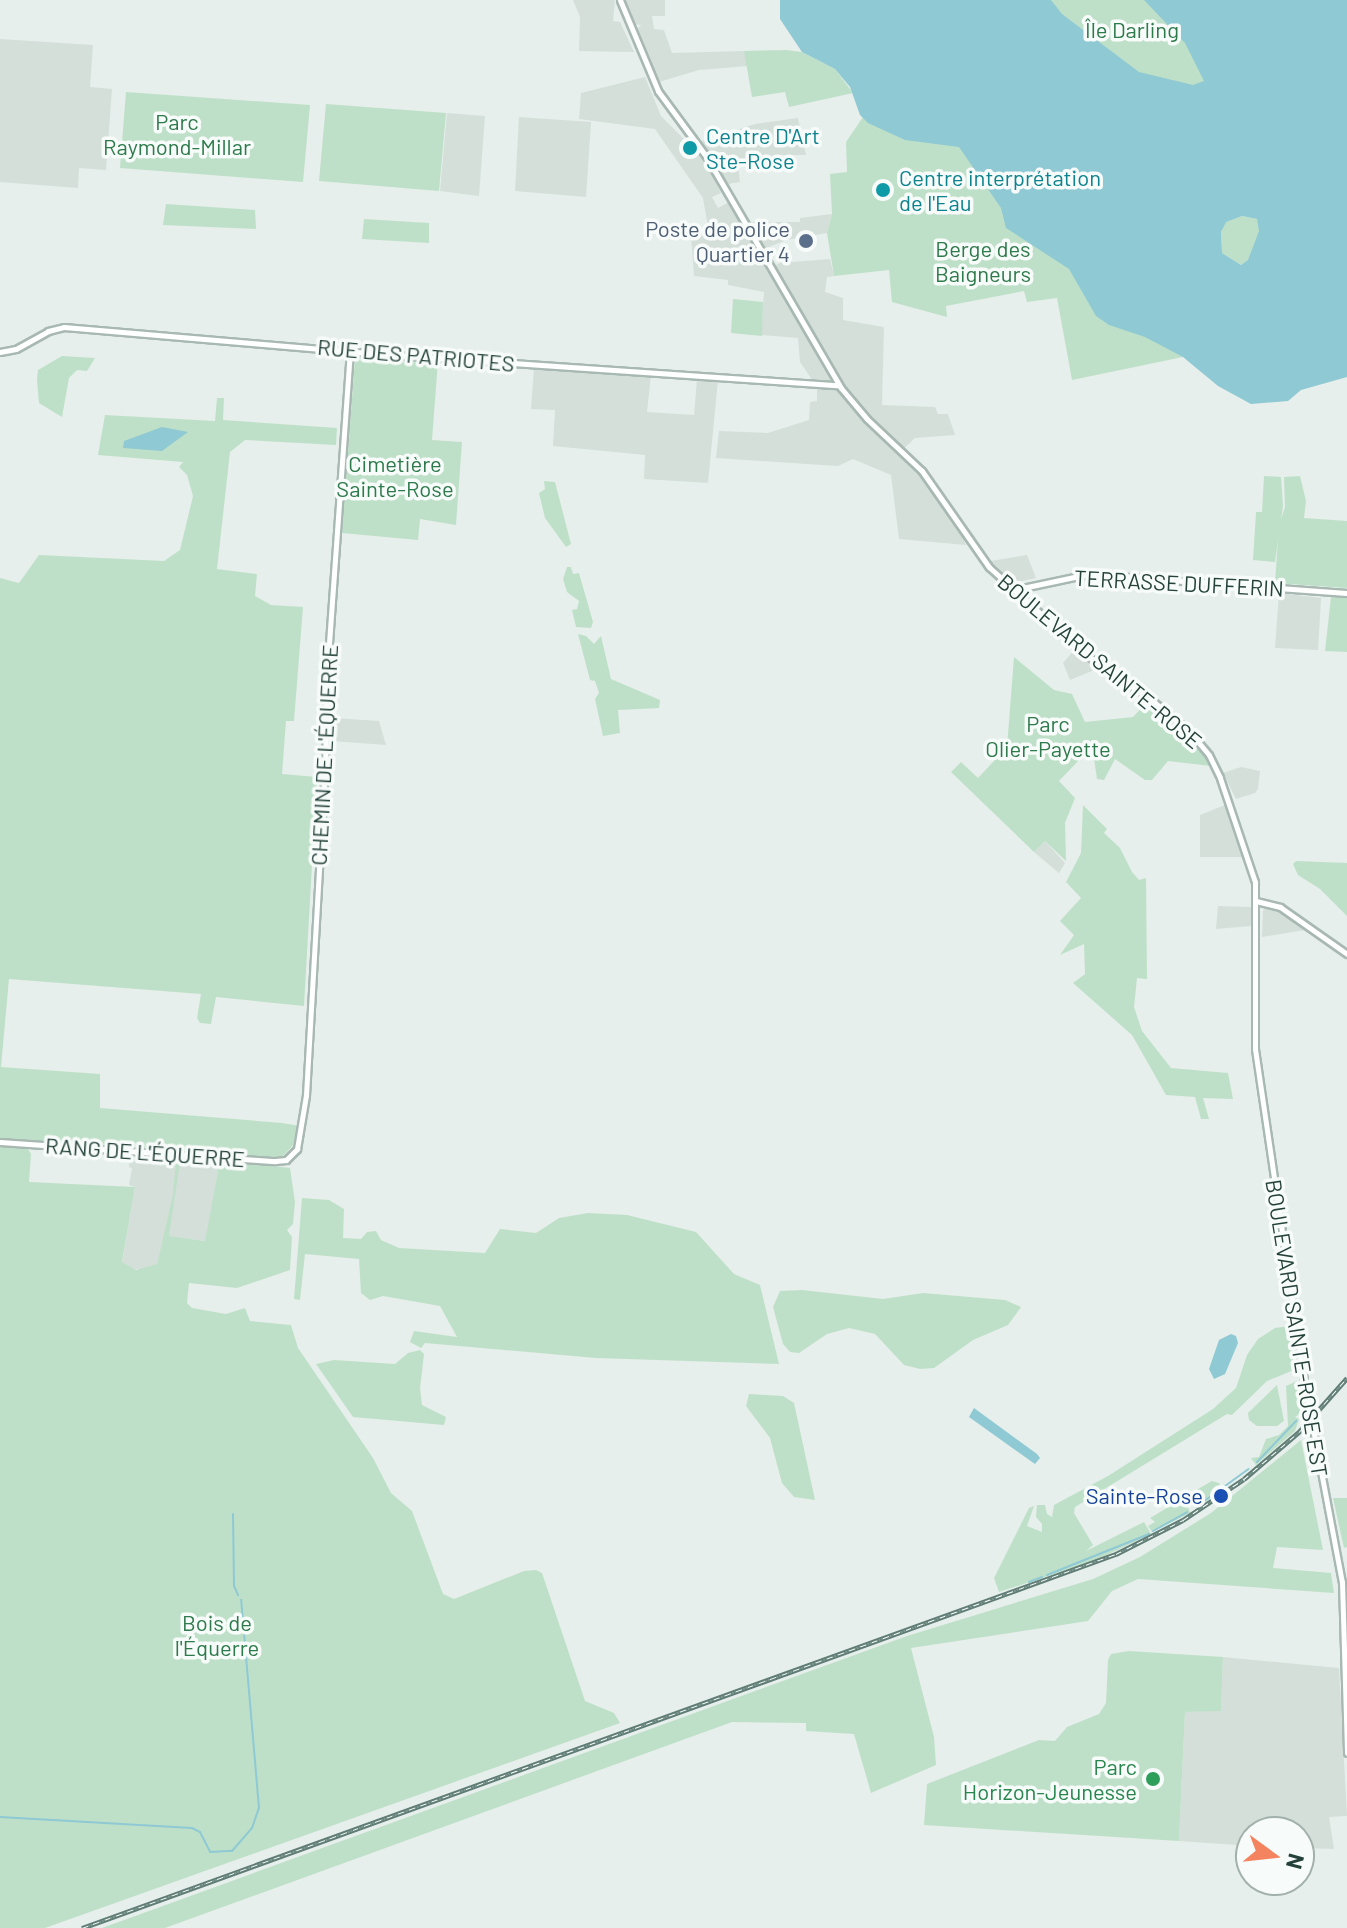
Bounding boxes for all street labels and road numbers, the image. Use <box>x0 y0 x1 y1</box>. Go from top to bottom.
street label: RUE DES PATRIOTES <box>316 333 516 377</box>
street label: TERRASSE DUFFERIN <box>1074 564 1284 602</box>
street label: BOULEVARD SAINTE-ROSE <box>993 568 1207 754</box>
street label: CHEMIN DE L'ÉQUERRE <box>305 644 343 866</box>
street label: RANG DE L'ÉQUERRE <box>44 1132 246 1172</box>
street label: BOULEVARD SAINTE-ROSE EST <box>1260 1177 1334 1479</box>

